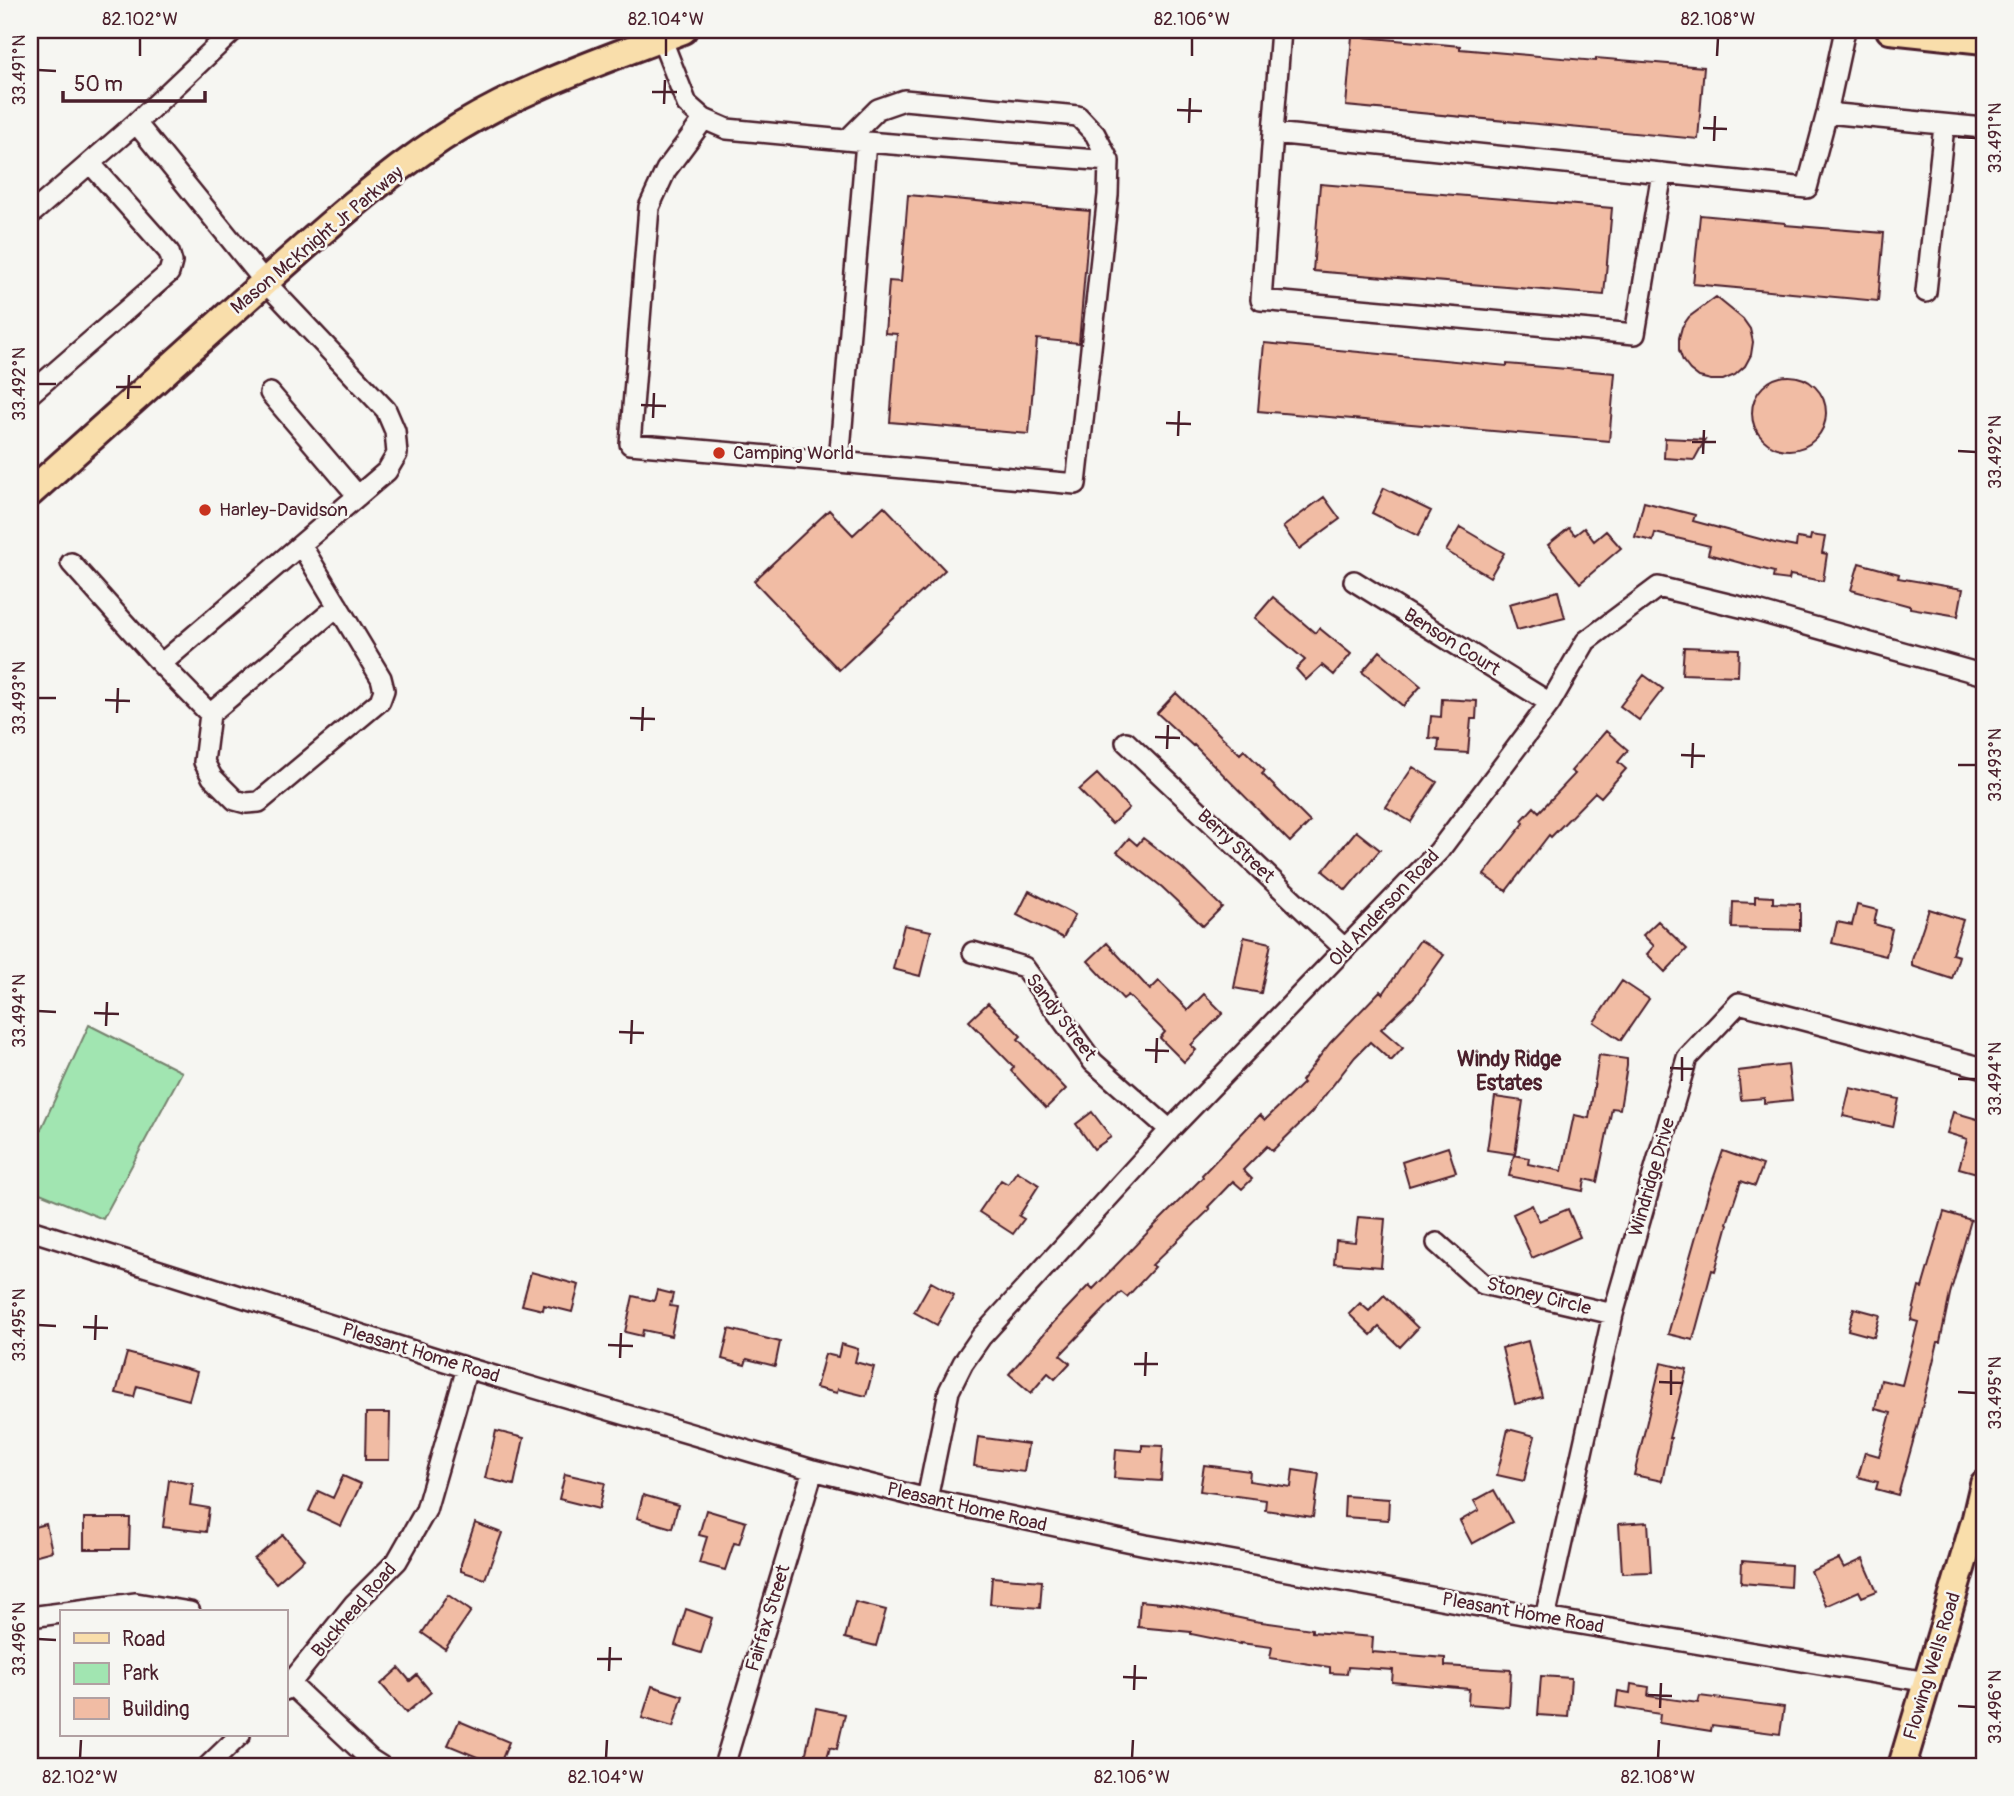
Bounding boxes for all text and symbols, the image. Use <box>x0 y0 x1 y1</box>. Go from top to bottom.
text: 82.102°W <box>102 8 178 31</box>
text: 82.104°W <box>628 8 704 31</box>
text: 82.106°W <box>1154 8 1230 31</box>
text: 82.108°W <box>1681 8 1755 31</box>
text: 33.491°N <box>8 35 31 105</box>
scale bar <box>63 60 205 104</box>
text: 50 m <box>74 71 123 98</box>
text: 33.491°N <box>1984 103 2007 173</box>
street label: Mason McKnight Jr Parkway <box>226 161 408 319</box>
text: 33.492°N <box>8 347 31 421</box>
text: 33.492°N <box>1984 415 2007 489</box>
place label: Camping World <box>733 441 854 465</box>
marker: Camping World <box>711 445 727 461</box>
place label: Harley-Davidson <box>219 498 348 522</box>
marker: Harley-Davidson <box>197 502 213 518</box>
street label: Benson Court <box>1399 603 1505 681</box>
text: 33.493°N <box>8 661 31 735</box>
text: 33.493°N <box>1984 728 2007 802</box>
street label: Berry Street <box>1192 804 1280 888</box>
street label: Old Anderson Road <box>1324 844 1444 972</box>
street label: Sandy Street <box>1020 969 1102 1066</box>
text: 33.494°N <box>8 974 31 1048</box>
text: 33.494°N <box>1984 1042 2007 1116</box>
district label: Windy Ridge Estates <box>1457 1046 1562 1097</box>
street label: Windridge Drive <box>1624 1114 1681 1239</box>
street label: Stoney Circle <box>1484 1271 1594 1321</box>
text: 33.495°N <box>8 1288 31 1362</box>
street label: Pleasant Home Road <box>339 1318 503 1388</box>
text: 33.495°N <box>1984 1356 2007 1430</box>
street label: Pleasant Home Road <box>885 1477 1049 1537</box>
street label: Buckhead Road <box>306 1558 402 1662</box>
street label: Fairfax Street <box>740 1561 796 1674</box>
street label: Pleasant Home Road <box>1440 1587 1606 1639</box>
street label: Flowing Wells Road <box>1898 1589 1966 1743</box>
text: 33.496°N <box>8 1602 31 1676</box>
legend <box>60 1610 287 1736</box>
text: Road <box>122 1626 166 1653</box>
text: Park <box>122 1660 159 1687</box>
text: 33.496°N <box>1984 1670 2007 1744</box>
text: Building <box>122 1696 189 1723</box>
text: 82.102°W <box>42 1766 118 1789</box>
text: 82.104°W <box>568 1766 644 1789</box>
text: 82.106°W <box>1094 1766 1170 1789</box>
text: 82.108°W <box>1621 1766 1695 1789</box>

